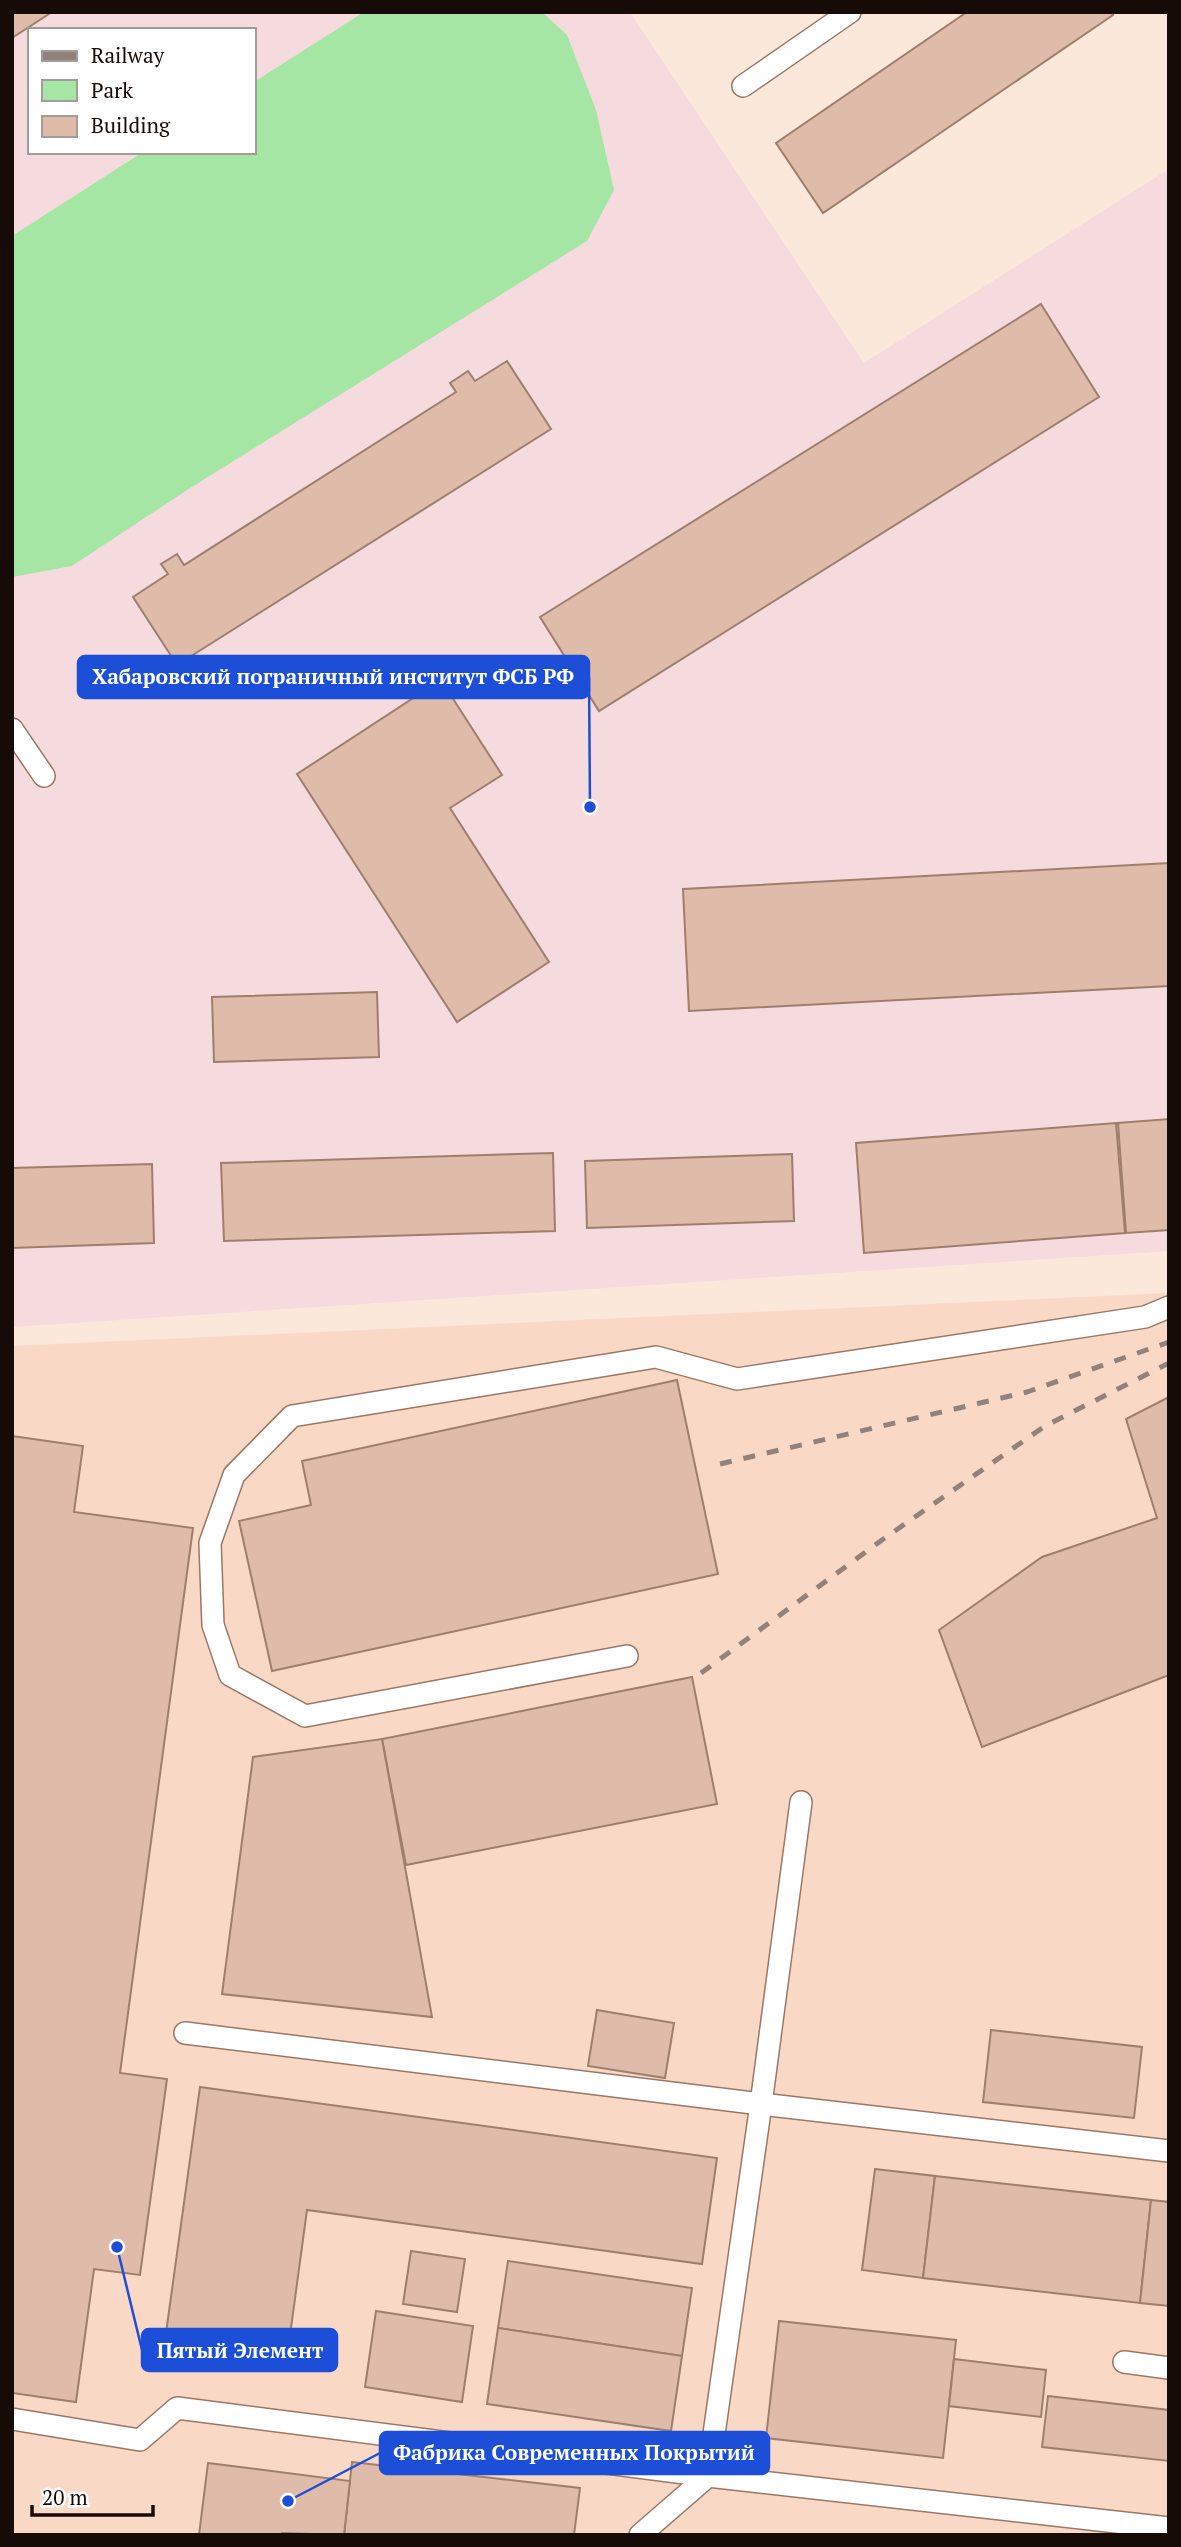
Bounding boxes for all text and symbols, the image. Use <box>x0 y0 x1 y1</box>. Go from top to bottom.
legend <box>28 28 256 154</box>
text: Railway <box>91 41 165 69</box>
text: Park <box>91 76 133 104</box>
text: Building <box>91 111 171 139</box>
callout: Хабаровский пограничный институт ФСБ РФ <box>78 656 589 698</box>
text: Хабаровский пограничный институт ФСБ РФ <box>92 662 574 690</box>
callout: Пятый Элемент <box>142 2329 337 2371</box>
text: Пятый Элемент <box>157 2336 324 2364</box>
callout: Фабрика Современных Покрытий <box>380 2432 769 2474</box>
text: Фабрика Современных Покрытий <box>393 2438 755 2466</box>
scale bar <box>32 2474 152 2518</box>
text: 20 m <box>42 2483 88 2511</box>

